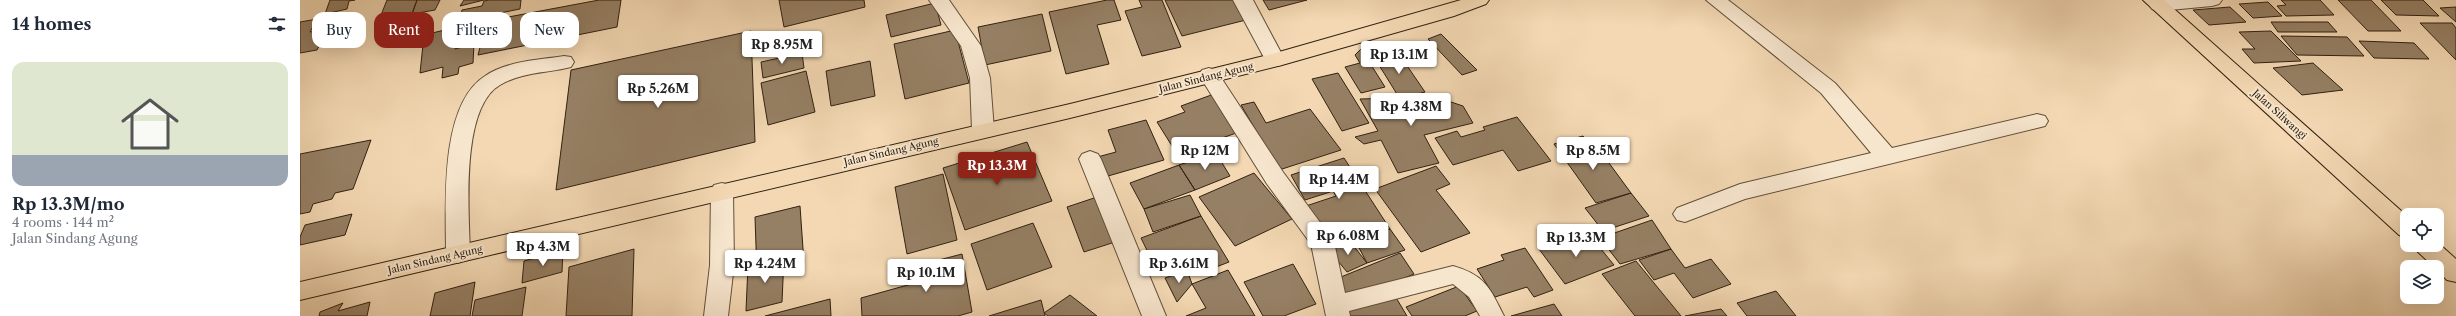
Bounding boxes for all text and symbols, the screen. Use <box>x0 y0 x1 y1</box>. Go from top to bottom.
chip: Buy <box>312 12 366 48</box>
chip: Rent <box>374 12 434 48</box>
chip: Filters <box>442 12 512 48</box>
chip: New <box>520 12 579 48</box>
icon: filters <box>266 13 288 35</box>
text: 14 homes <box>12 14 91 34</box>
pin: Rp 8.95M <box>741 31 823 65</box>
text: Rp 8.95M <box>751 36 813 52</box>
pin: Rp 13.1M <box>1358 41 1440 75</box>
text: Rp 13.1M <box>1370 46 1428 62</box>
street label: Jalan Sindang Agung <box>1156 59 1255 96</box>
pin: Rp 5.26M <box>617 75 699 109</box>
text: Rp 5.26M <box>627 80 689 96</box>
street label: Jalan Siliwangi <box>2248 85 2310 142</box>
icon: home <box>114 88 186 160</box>
pin: Rp 4.38M <box>1370 93 1452 127</box>
text: Rp 4.38M <box>1380 98 1442 114</box>
street label: Jalan Sindang Agung <box>841 134 940 169</box>
pin: Rp 12M <box>1172 137 1238 171</box>
pin: Rp 8.5M <box>1556 137 1630 171</box>
text: Rp 12M <box>1180 142 1230 158</box>
text: Rp 8.5M <box>1566 142 1620 158</box>
pin: Rp 13.3M <box>956 152 1038 186</box>
text: Rp 13.3M <box>967 157 1027 173</box>
pin: Rp 14.4M <box>1298 166 1380 200</box>
text: Rp 14.4M <box>1309 171 1369 187</box>
text: Rp 13.3M/mo <box>12 194 124 214</box>
map controls <box>2400 208 2444 304</box>
button: locate <box>2400 208 2444 252</box>
text: 4 rooms · 144 m² <box>12 214 114 230</box>
pin: Rp 6.08M <box>1307 222 1389 256</box>
pin: Rp 13.3M <box>1535 224 1617 258</box>
text: Rp 6.08M <box>1316 227 1380 243</box>
text: Rp 13.3M <box>1546 229 1606 245</box>
text: Jalan Sindang Agung <box>12 230 138 246</box>
pin: Rp 4.3M <box>506 233 580 267</box>
text: Rp 4.3M <box>516 238 570 254</box>
street label: Jalan Sindang Agung <box>385 242 484 277</box>
pin: Rp 4.24M <box>724 250 806 284</box>
pin: Rp 3.61M <box>1138 250 1220 284</box>
text: Rp 4.24M <box>734 255 796 271</box>
text: Rp 3.61M <box>1149 255 1209 271</box>
pin: Rp 10.1M <box>885 259 967 293</box>
button: layers <box>2400 260 2444 304</box>
text: Rp 10.1M <box>896 264 956 280</box>

